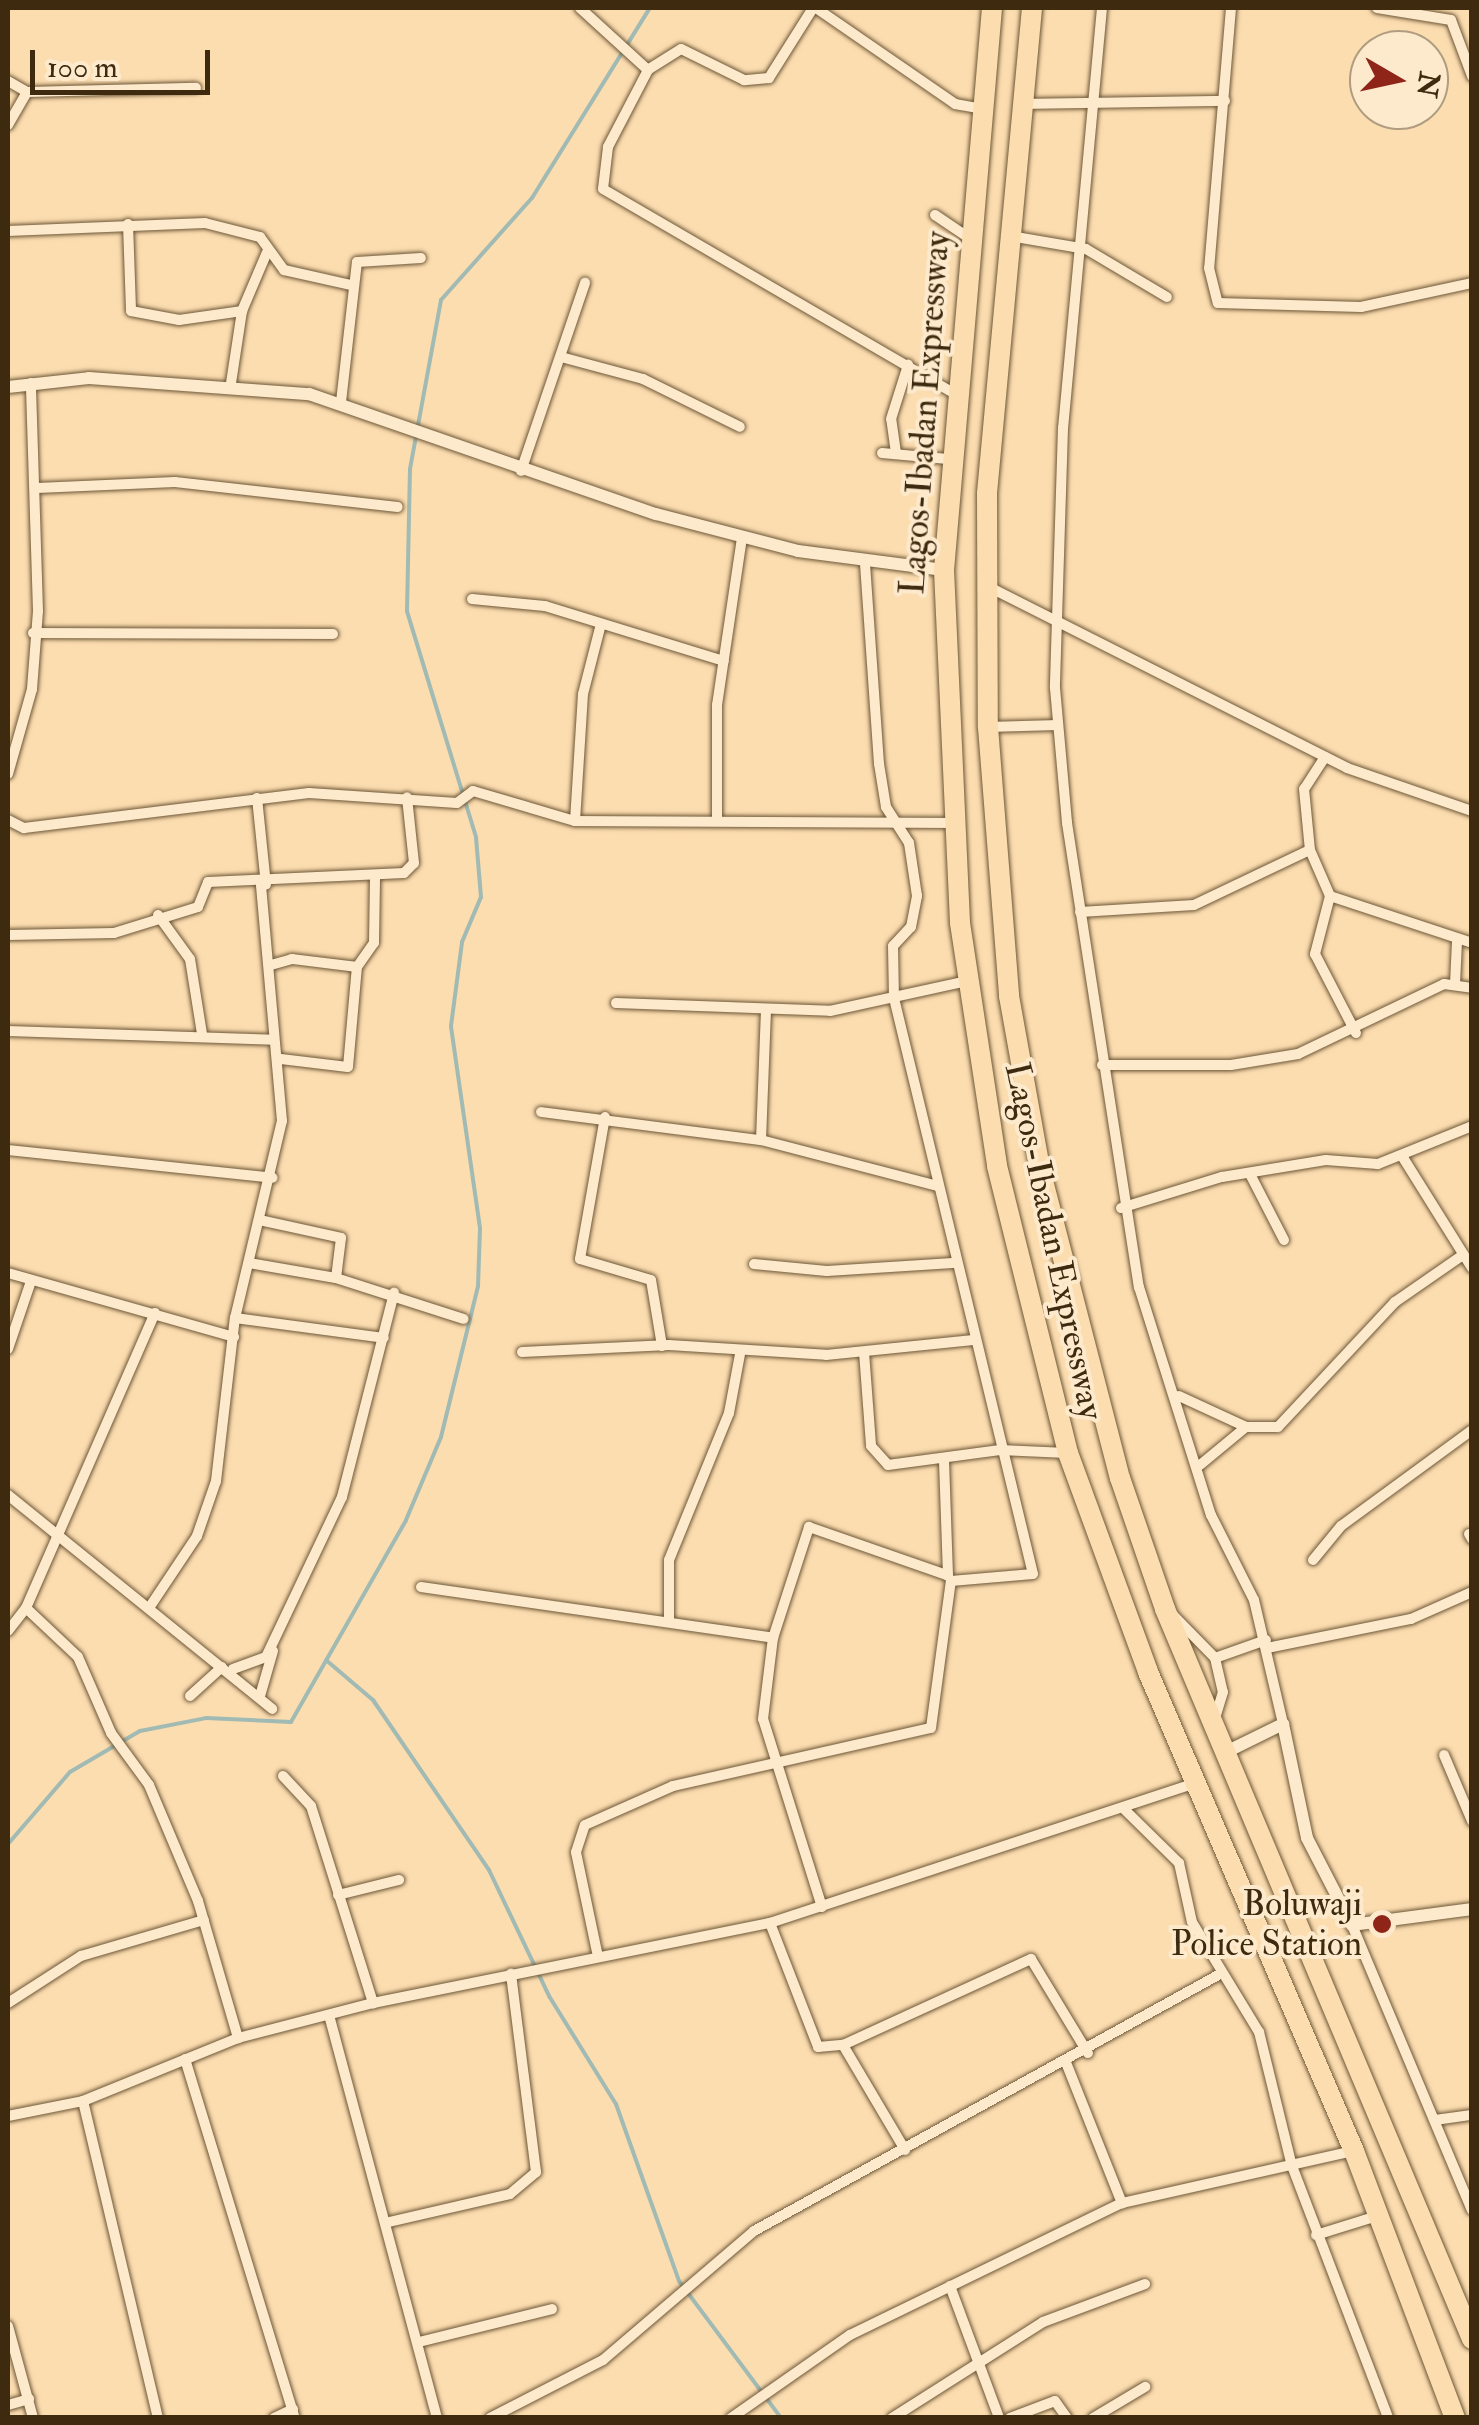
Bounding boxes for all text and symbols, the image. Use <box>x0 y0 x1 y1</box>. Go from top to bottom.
scale bar <box>35 30 215 92</box>
north arrow <box>1349 30 1449 130</box>
text: 100 m <box>47 49 118 86</box>
text: N <box>1408 69 1446 100</box>
street label: Lagos-Ibadan Expressway <box>891 230 959 596</box>
street label: Lagos-Ibadan Expressway <box>996 1059 1112 1423</box>
place label: Boluwaji Police Station <box>1171 1883 1362 1965</box>
marker: Boluwaji Police Station <box>1371 1913 1393 1935</box>

